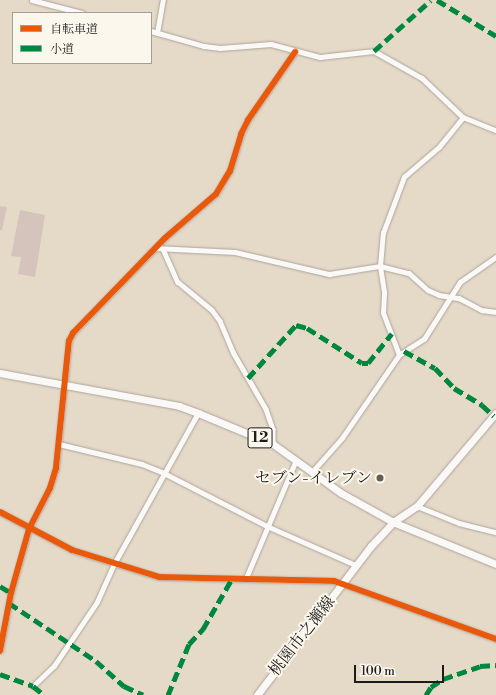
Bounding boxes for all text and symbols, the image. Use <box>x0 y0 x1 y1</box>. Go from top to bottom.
legend <box>12 12 152 64</box>
text: 自転車道 <box>50 22 98 37</box>
text: 小道 <box>50 42 74 57</box>
road number: 12 <box>247 425 273 451</box>
place label: セブン-イレブン <box>254 468 372 488</box>
marker: セブン-イレブン <box>375 473 385 483</box>
street label: 桃園市之瀬線 <box>265 592 339 680</box>
scale bar <box>356 657 446 683</box>
text: 100 m <box>361 664 395 679</box>

